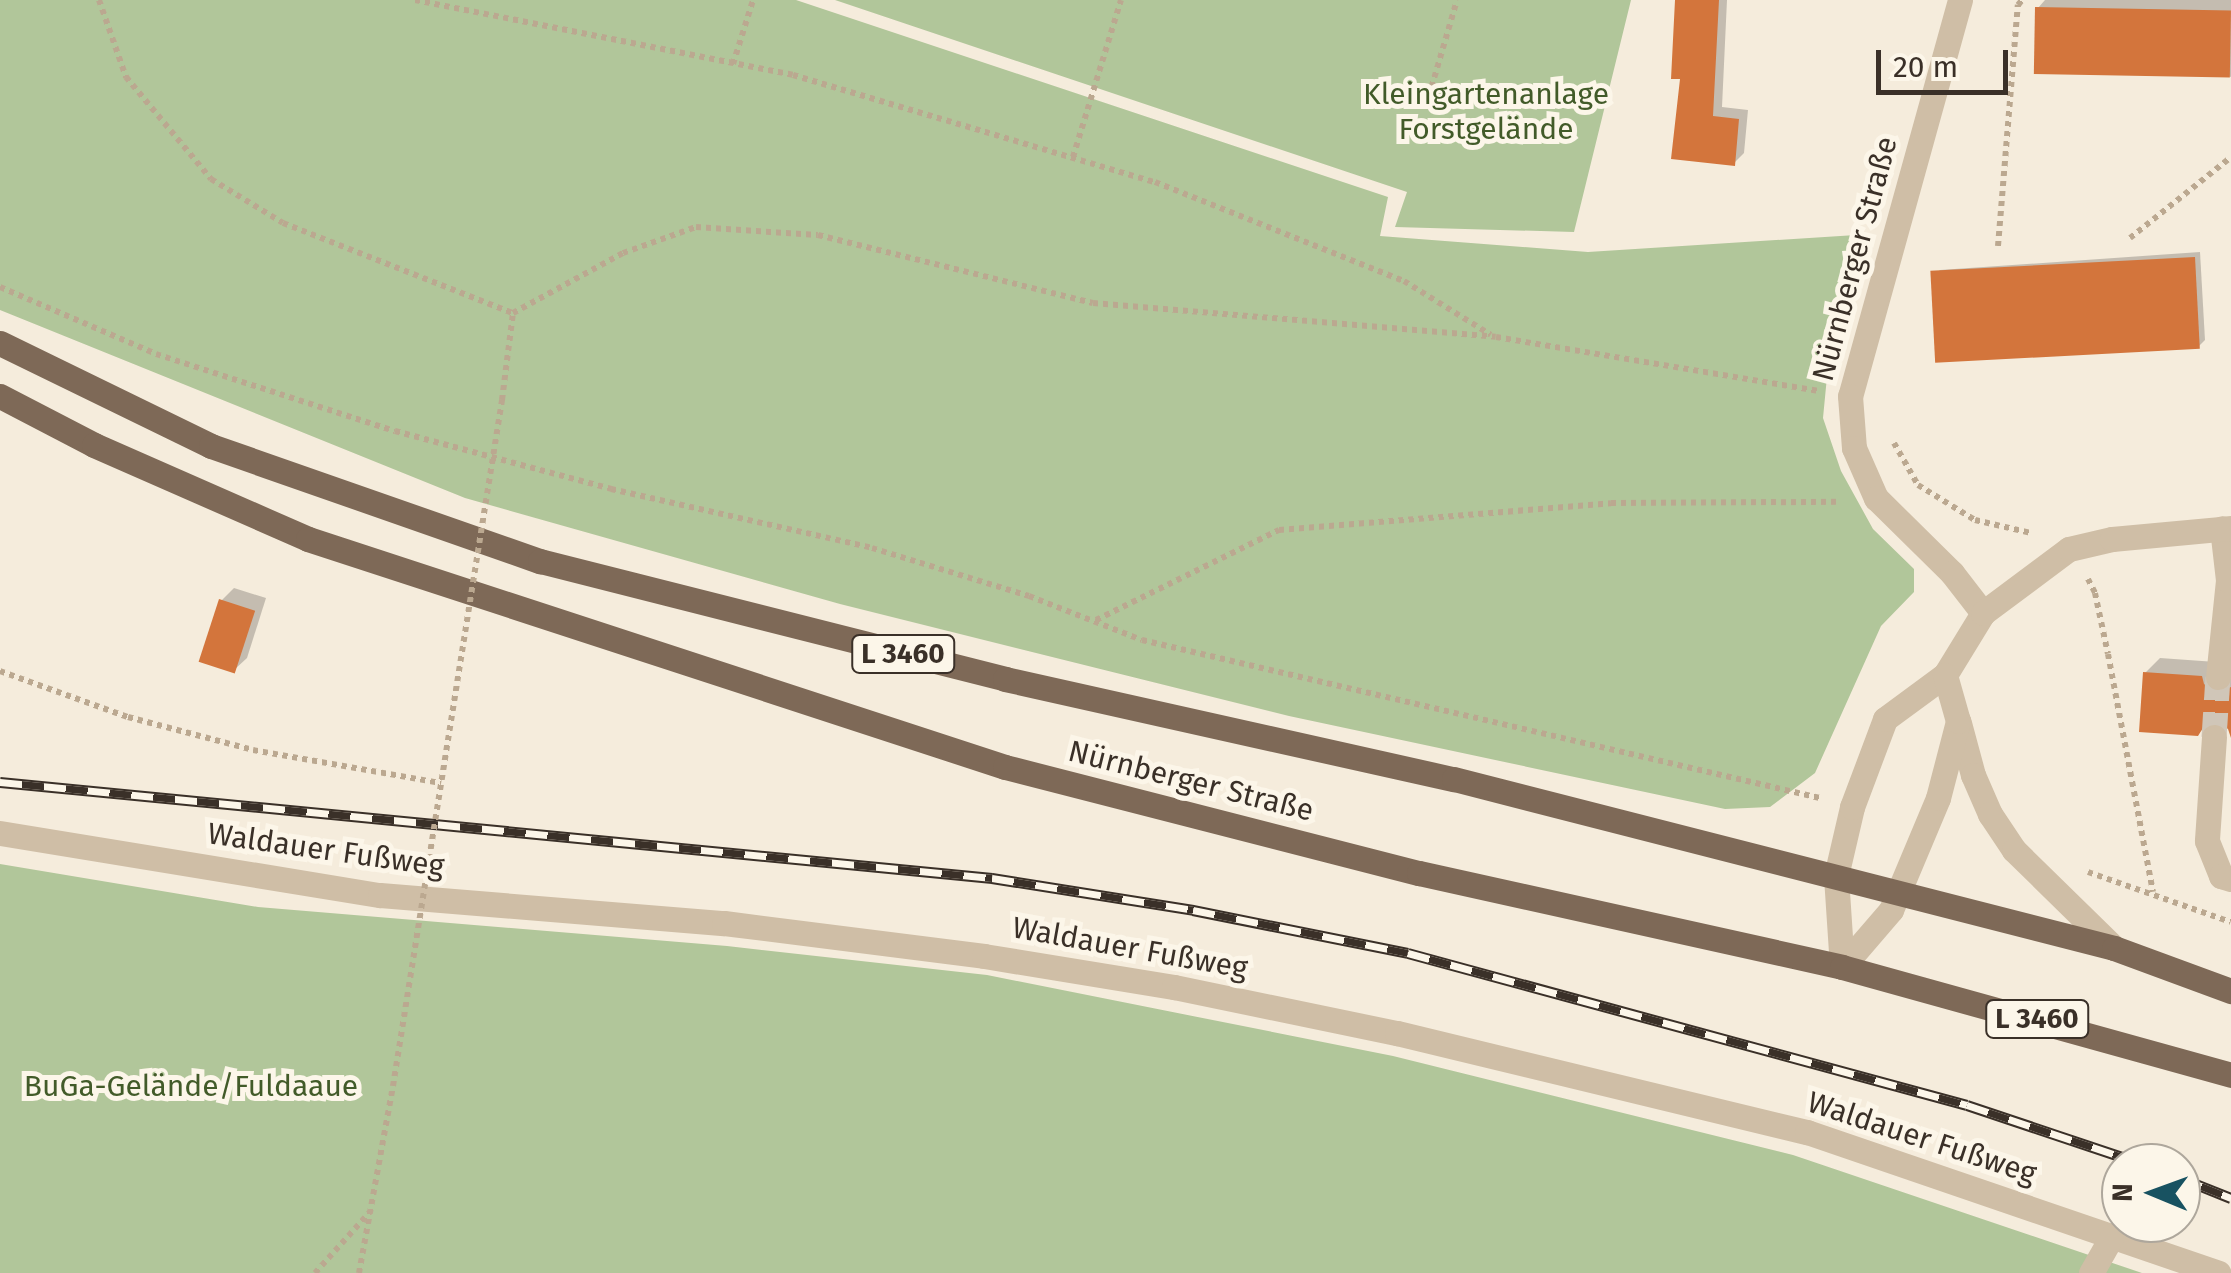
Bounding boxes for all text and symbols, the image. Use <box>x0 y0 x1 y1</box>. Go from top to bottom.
scale bar <box>1881 30 2014 92</box>
text: 20 m <box>1893 49 1958 85</box>
park label: Kleingartenanlage Forstgelände <box>1363 76 1609 146</box>
street label: Nürnberger Straße <box>1805 133 1905 385</box>
road number: L 3460 <box>850 631 956 677</box>
street label: Nürnberger Straße <box>1065 733 1317 829</box>
street label: Waldauer Fußweg <box>205 816 447 884</box>
street label: Waldauer Fußweg <box>1009 910 1251 986</box>
road number: L 3460 <box>1984 996 2090 1042</box>
park label: BuGa-Gelände/Fuldaaue <box>24 1068 358 1104</box>
street label: Waldauer Fußweg <box>1803 1084 2041 1192</box>
north arrow <box>2101 1143 2201 1243</box>
text: N <box>2106 1183 2139 1202</box>

